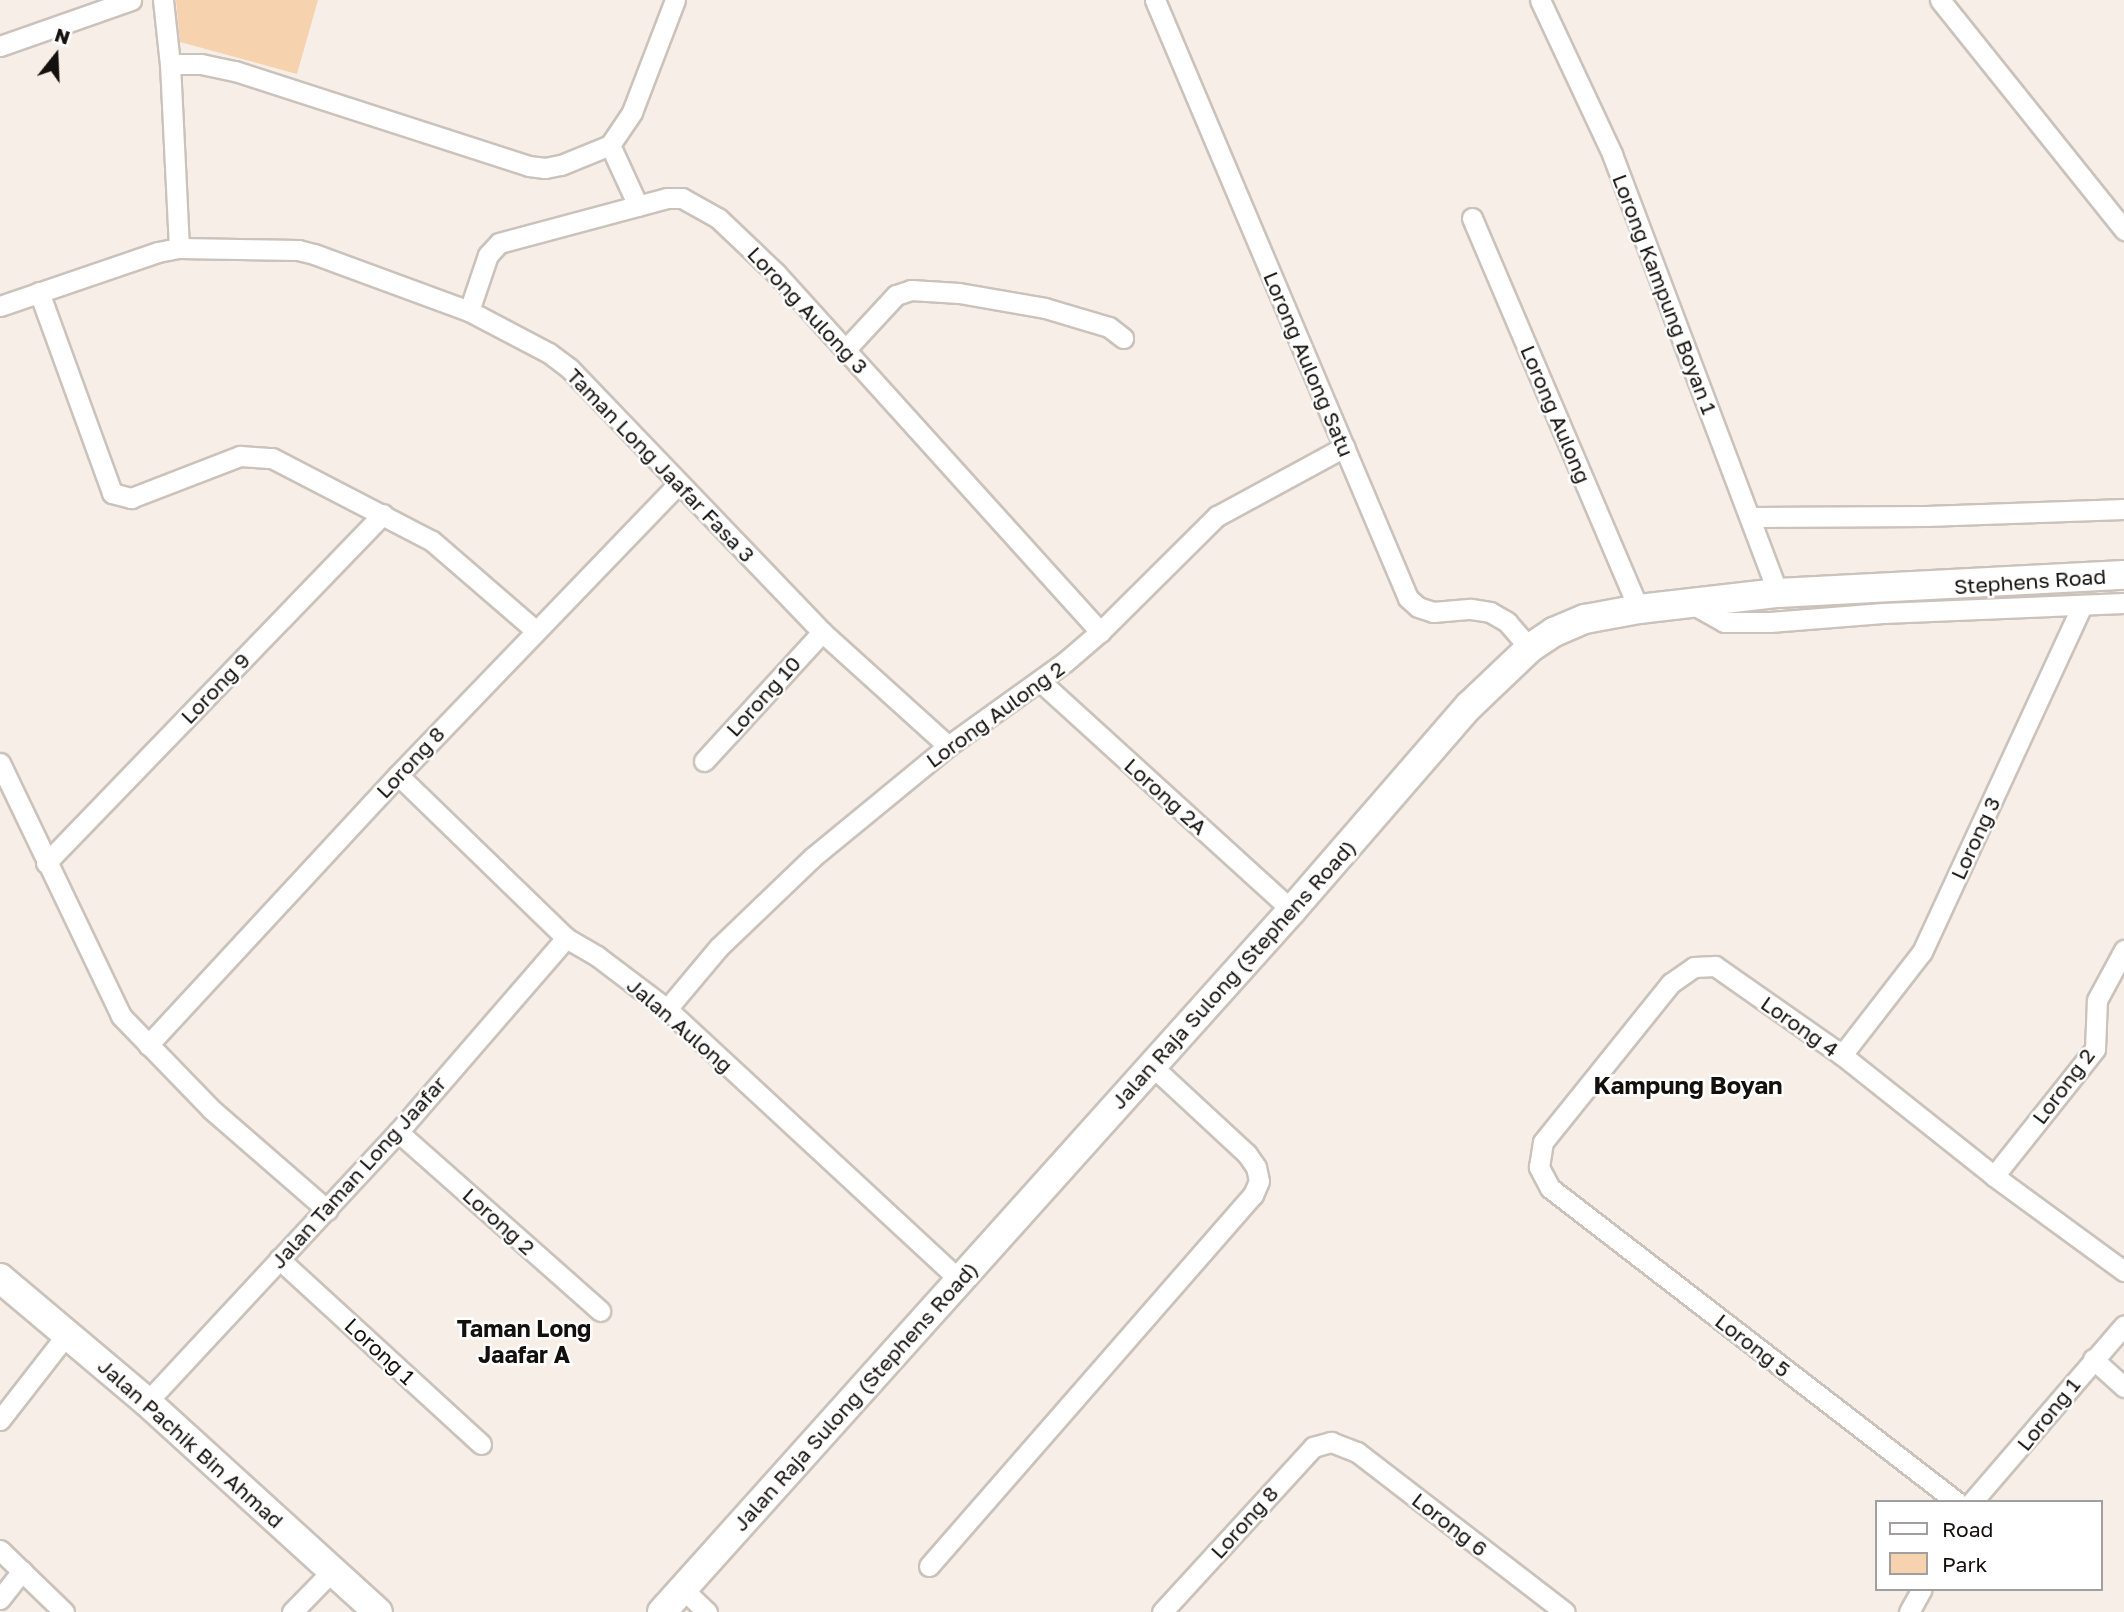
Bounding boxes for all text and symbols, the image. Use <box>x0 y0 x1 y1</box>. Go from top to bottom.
north arrow <box>21 21 91 91</box>
text: N <box>52 22 73 49</box>
street label: Lorong Kampung Boyan 1 <box>1608 170 1722 418</box>
street label: Lorong Aulong 3 <box>743 241 873 379</box>
street label: Lorong Aulong Satu <box>1259 268 1359 460</box>
street label: Lorong Aulong <box>1516 341 1596 487</box>
street label: Taman Long Jaafar Fasa 3 <box>562 363 760 567</box>
street label: Stephens Road <box>1953 563 2107 599</box>
street label: Lorong 9 <box>175 647 255 729</box>
street label: Lorong 10 <box>720 651 806 741</box>
street label: Lorong Aulong 2 <box>921 655 1069 773</box>
street label: Lorong 8 <box>370 721 450 803</box>
street label: Lorong 2A <box>1120 752 1212 840</box>
street label: Lorong 3 <box>1945 793 2005 883</box>
street label: Jalan Raja Sulong (Stephens Road) <box>1105 834 1361 1114</box>
street label: Jalan Aulong <box>622 972 738 1078</box>
street label: Lorong 4 <box>1756 990 1844 1062</box>
street label: Lorong 2 <box>2026 1043 2100 1129</box>
street label: Jalan Taman Long Jaafar <box>265 1071 451 1273</box>
district label: Kampung Boyan <box>1593 1071 1783 1099</box>
street label: Lorong 2 <box>458 1182 540 1260</box>
street label: Jalan Raja Sulong (Stephens Road) <box>727 1256 983 1536</box>
street label: Lorong 5 <box>1710 1308 1796 1382</box>
street label: Lorong 1 <box>340 1312 420 1390</box>
district label: Taman Long Jaafar A <box>457 1314 591 1368</box>
street label: Jalan Pachik Bin Ahmad <box>93 1353 289 1533</box>
street label: Lorong 1 <box>2011 1373 2085 1455</box>
street label: Lorong 8 <box>1205 1481 1283 1563</box>
street label: Lorong 6 <box>1407 1487 1493 1561</box>
legend <box>1876 1500 2103 1591</box>
text: Road <box>1942 1516 1993 1542</box>
text: Park <box>1942 1551 1987 1577</box>

